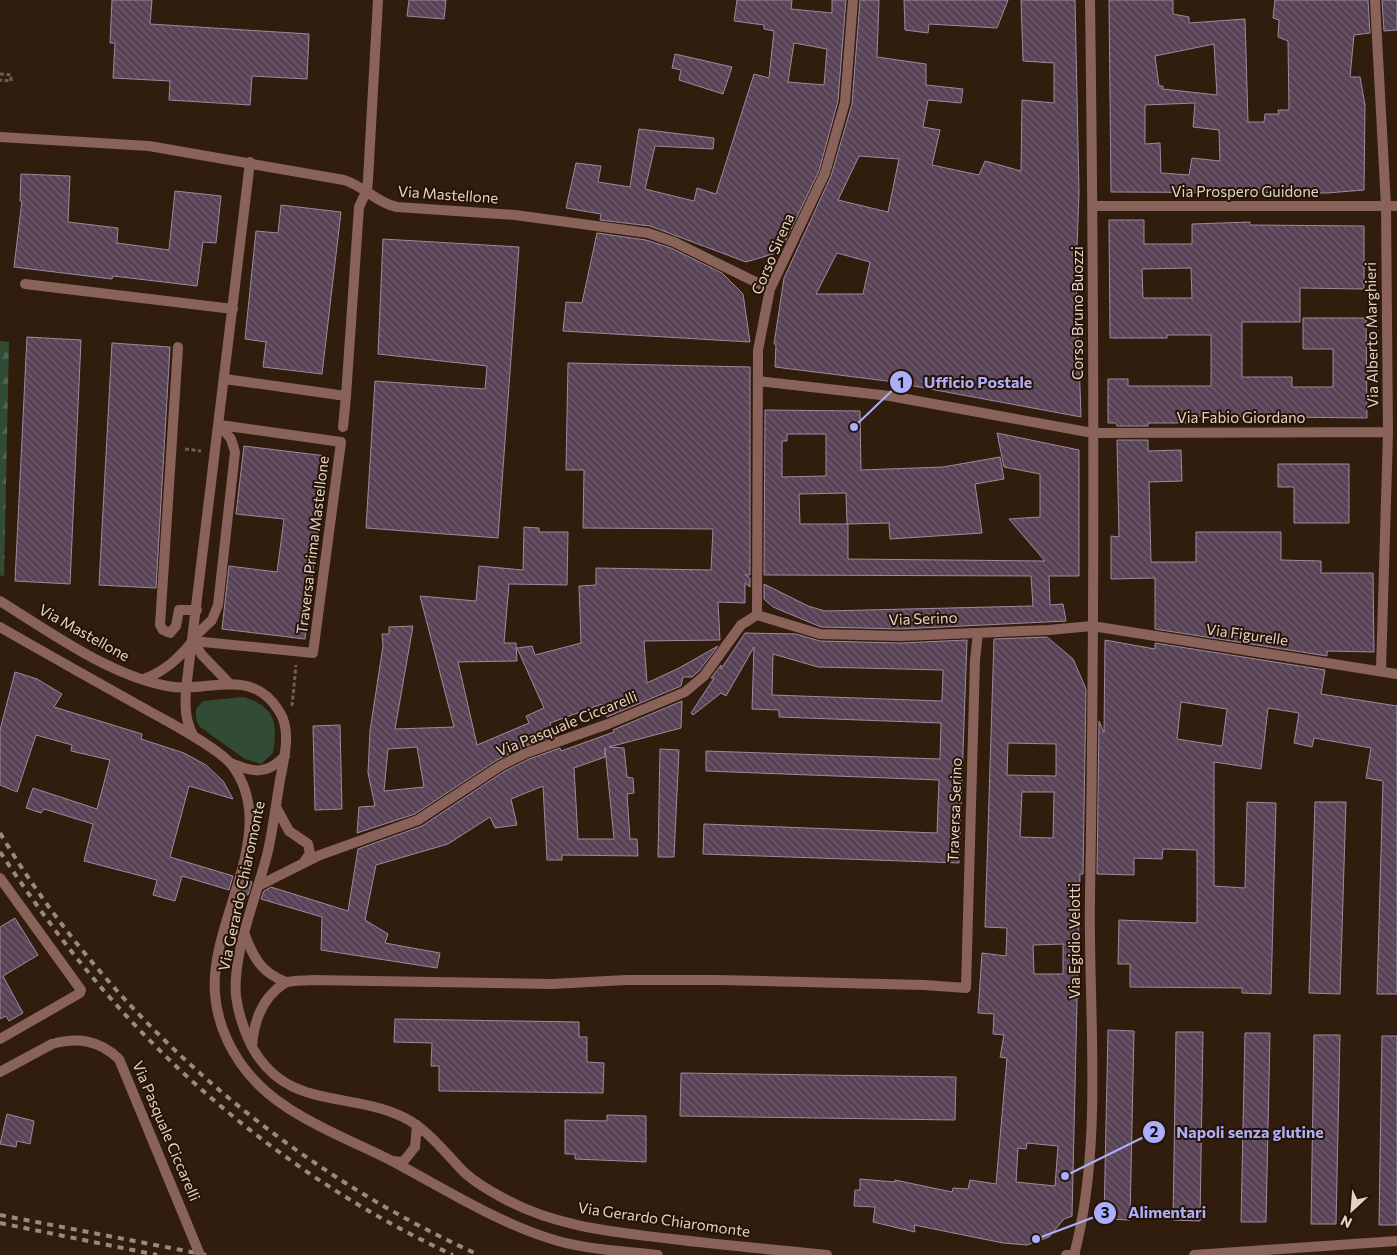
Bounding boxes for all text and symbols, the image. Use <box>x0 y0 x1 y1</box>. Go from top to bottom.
street label: Via Mastellone <box>397 182 499 207</box>
street label: Via Prospero Guidone <box>1171 182 1319 200</box>
street label: Corso Sirena <box>747 210 797 297</box>
street label: Corso Bruno Buozzi <box>1068 246 1086 380</box>
street label: Via Alberto Marghieri <box>1361 262 1381 408</box>
callout: Ufficio Postale <box>889 367 1042 398</box>
text: Ufficio Postale <box>924 372 1032 391</box>
text: 1 <box>898 373 904 391</box>
street label: Via Fabio Giordano <box>1176 408 1306 426</box>
street label: Traversa Prima Mastellone <box>292 455 332 635</box>
street label: Via Mastellone <box>36 600 133 664</box>
street label: Via Serino <box>888 608 958 628</box>
street label: Via Figurelle <box>1205 619 1290 649</box>
street label: Via Pasquale Ciccarelli <box>493 687 640 760</box>
street label: Traversa Serino <box>943 757 965 863</box>
street label: Via Gerardo Chiaromonte <box>214 799 268 973</box>
street label: Via Egidio Velotti <box>1065 883 1083 999</box>
street label: Via Pasquale Ciccarelli <box>129 1058 205 1203</box>
callout: Napoli senza glutine <box>1142 1117 1334 1148</box>
text: 2 <box>1150 1122 1158 1140</box>
text: Napoli senza glutine <box>1176 1122 1324 1141</box>
north arrow <box>1327 1185 1377 1235</box>
callout: Alimentari <box>1093 1197 1216 1228</box>
street label: Via Gerardo Chiaromonte <box>577 1198 751 1240</box>
text: Alimentari <box>1128 1202 1206 1221</box>
text: 3 <box>1101 1203 1110 1221</box>
text: N <box>1338 1212 1355 1232</box>

